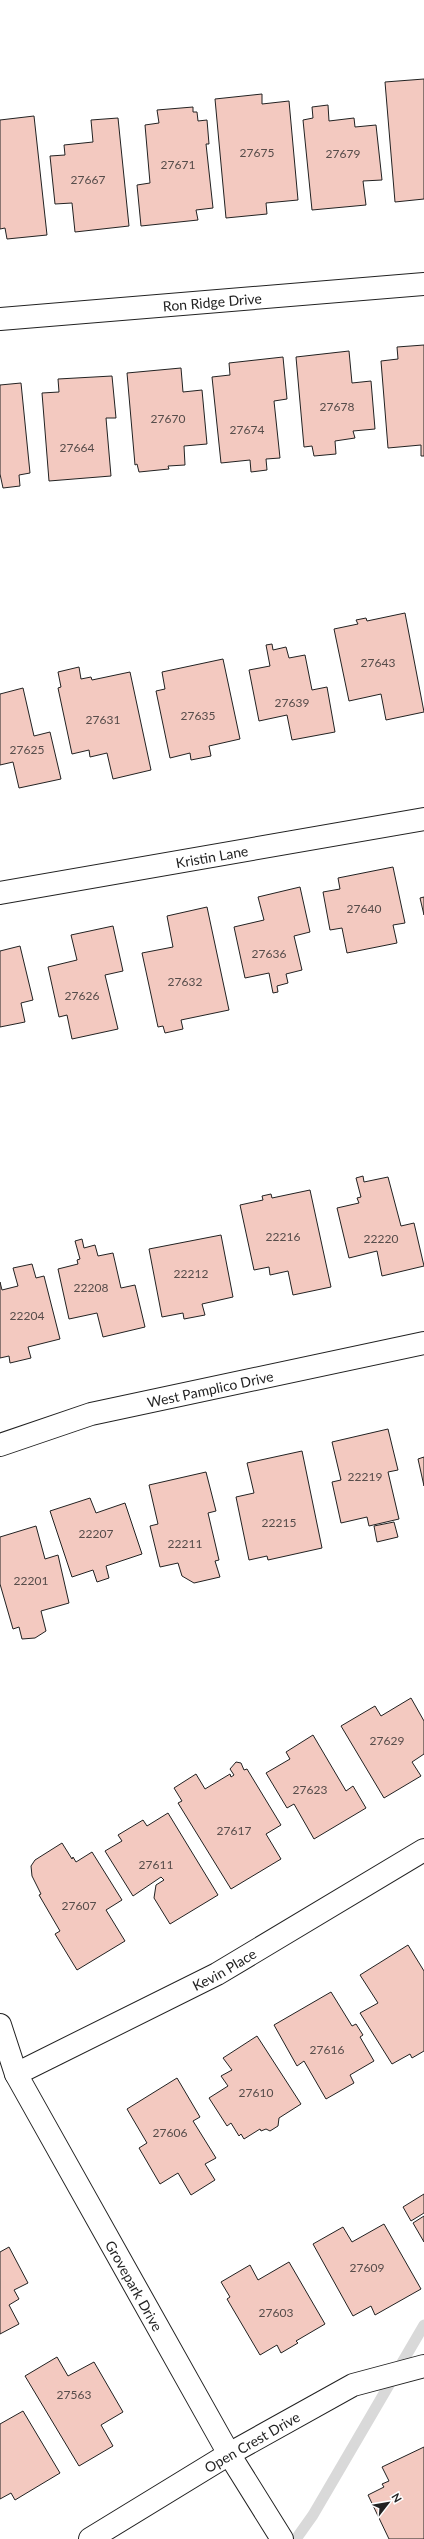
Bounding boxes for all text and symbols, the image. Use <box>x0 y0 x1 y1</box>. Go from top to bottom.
house number: 27675 <box>240 145 274 160</box>
house number: 27679 <box>326 146 360 161</box>
house number: 27671 <box>161 157 195 172</box>
house number: 27667 <box>71 172 105 187</box>
street label: Ron Ridge Drive <box>162 289 262 314</box>
house number: 27678 <box>320 399 354 414</box>
house number: 27670 <box>151 411 185 426</box>
house number: 27674 <box>230 422 264 437</box>
house number: 27664 <box>60 440 94 455</box>
house number: 27643 <box>361 655 395 670</box>
house number: 27639 <box>275 695 309 710</box>
house number: 27635 <box>181 708 215 723</box>
house number: 27631 <box>86 712 120 727</box>
house number: 27625 <box>10 742 44 757</box>
street label: Kristin Lane <box>174 841 249 871</box>
house number: 27640 <box>347 901 381 916</box>
house number: 27636 <box>252 946 286 961</box>
house number: 27632 <box>168 974 202 989</box>
house number: 27626 <box>65 988 99 1003</box>
house number: 22216 <box>266 1229 300 1244</box>
house number: 22220 <box>364 1231 398 1246</box>
house number: 22212 <box>174 1266 208 1281</box>
house number: 22208 <box>74 1280 108 1295</box>
house number: 22204 <box>10 1308 44 1323</box>
street label: West Pamplico Drive <box>146 1367 275 1410</box>
house number: 22219 <box>348 1469 382 1484</box>
house number: 22215 <box>262 1515 296 1530</box>
house number: 22207 <box>79 1526 113 1541</box>
house number: 22211 <box>168 1536 202 1551</box>
house number: 22201 <box>14 1573 48 1588</box>
house number: 27629 <box>370 1733 404 1748</box>
house number: 27623 <box>293 1782 327 1797</box>
house number: 27617 <box>217 1823 251 1838</box>
house number: 27611 <box>139 1857 173 1872</box>
house number: 27607 <box>62 1898 96 1913</box>
street label: Kevin Place <box>189 1944 259 1994</box>
house number: 27616 <box>310 2042 344 2057</box>
house number: 27610 <box>239 2085 273 2100</box>
house number: 27606 <box>153 2125 187 2140</box>
street label: Grovepark Drive <box>102 2237 167 2334</box>
house number: 27609 <box>350 2260 384 2275</box>
house number: 27603 <box>259 2305 293 2320</box>
house number: 27563 <box>57 2387 91 2402</box>
street label: Open Crest Drive <box>201 2408 303 2476</box>
north arrow <box>368 2483 408 2523</box>
text: N <box>389 2491 405 2505</box>

